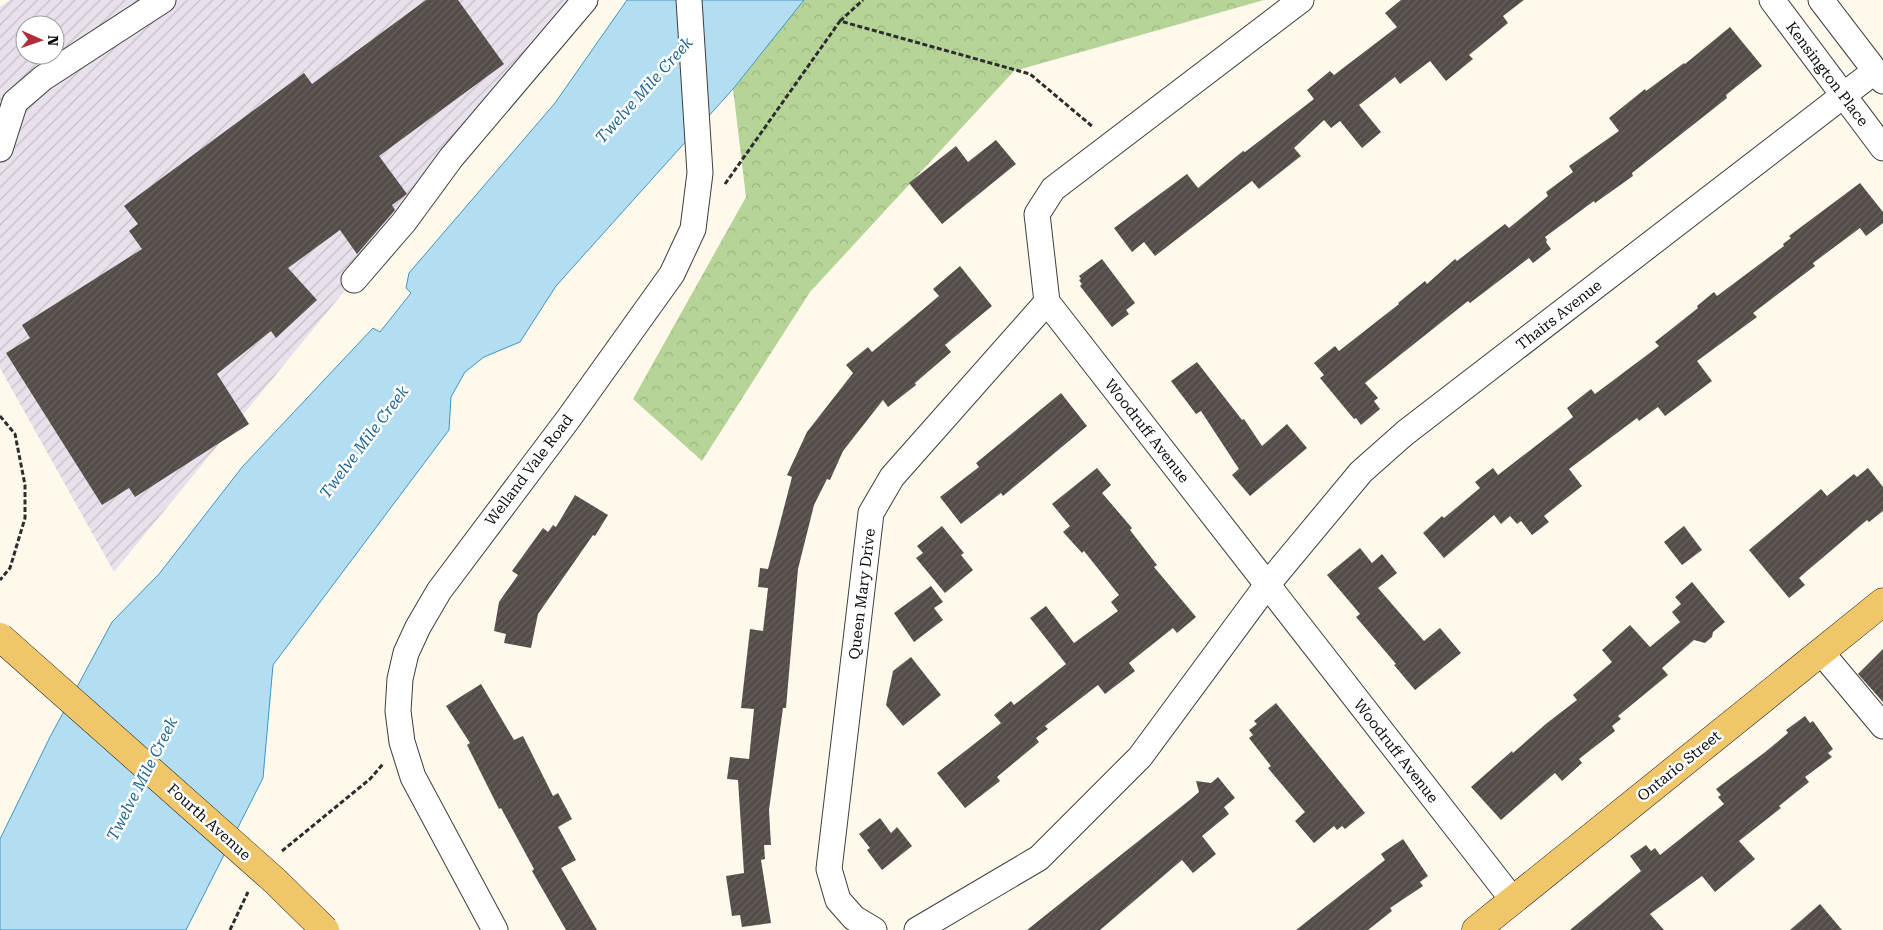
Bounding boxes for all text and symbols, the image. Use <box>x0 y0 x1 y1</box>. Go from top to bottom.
north arrow <box>15 15 65 65</box>
street label: Kensington Place <box>1782 18 1872 130</box>
water label: Twelve Mile Creek <box>591 33 697 147</box>
text: N <box>45 35 61 46</box>
street label: Thairs Avenue <box>1513 276 1605 354</box>
street label: Woodruff Avenue <box>1101 376 1193 486</box>
water label: Twelve Mile Creek <box>315 382 413 502</box>
street label: Welland Vale Road <box>481 411 577 529</box>
street label: Queen Mary Drive <box>845 527 879 661</box>
street label: Woodruff Avenue <box>1350 696 1442 806</box>
water label: Twelve Mile Creek <box>103 714 181 844</box>
street label: Ontario Street <box>1634 727 1725 805</box>
street label: Fourth Avenue <box>164 780 254 864</box>

